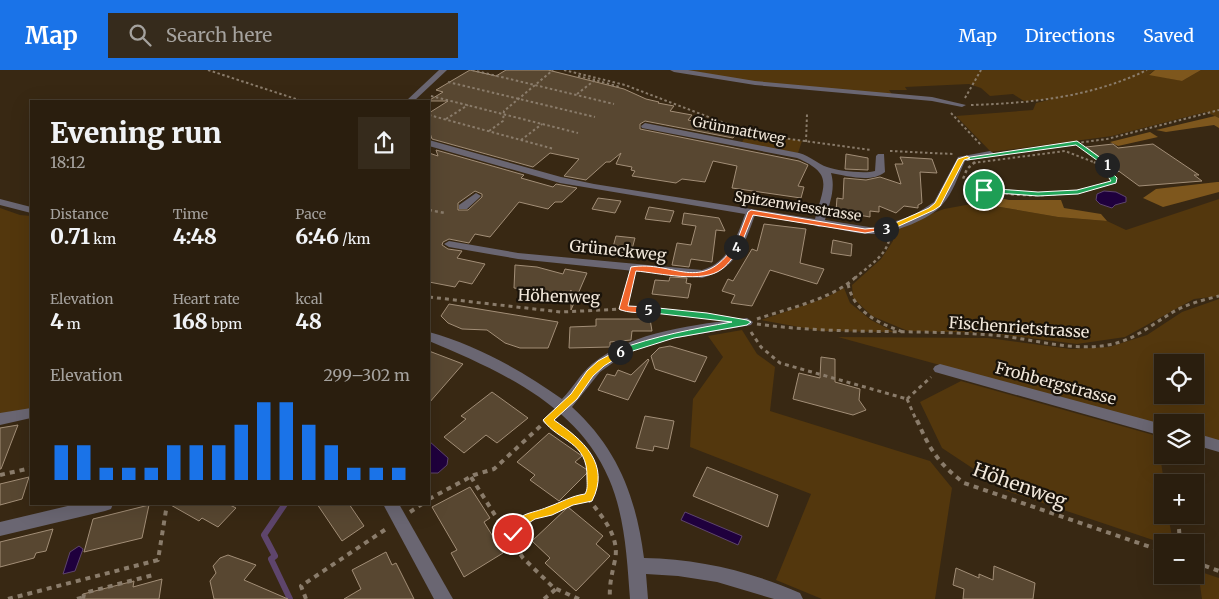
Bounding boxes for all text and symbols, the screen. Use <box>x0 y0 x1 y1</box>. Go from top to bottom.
search box <box>108 13 458 58</box>
text: Map <box>25 20 78 51</box>
icon: search <box>126 21 154 49</box>
text: Search here <box>166 23 272 47</box>
text: Map <box>959 24 997 47</box>
text: Directions <box>1025 24 1115 47</box>
text: Saved <box>1143 24 1194 47</box>
street label: Grünmattweg <box>691 112 788 148</box>
text: Evening run <box>50 115 221 151</box>
button: share <box>358 117 410 169</box>
text: 18:12 <box>50 152 86 172</box>
pin: 1 <box>1094 152 1120 178</box>
text: 1 <box>1104 156 1111 174</box>
pin <box>963 169 1005 211</box>
icon: arrive <box>970 176 998 204</box>
street label: Spitzenwiesstrasse <box>733 187 863 225</box>
text: Distance <box>50 205 109 223</box>
text: Time <box>173 205 208 223</box>
text: Pace <box>295 205 326 223</box>
pin: 3 <box>874 216 898 242</box>
text: 3 <box>882 220 891 238</box>
text: 0.71 <box>50 223 90 250</box>
text: 4:48 <box>173 223 217 250</box>
text: 6:46 <box>295 223 339 250</box>
text: km <box>90 230 116 248</box>
text: /km <box>339 230 370 248</box>
pin: 4 <box>724 234 748 260</box>
street label: Grüneckweg <box>569 235 668 265</box>
text: 4 <box>732 238 741 256</box>
street label: Höhenweg <box>517 285 601 307</box>
text: Elevation <box>50 290 114 308</box>
text: Heart rate <box>173 290 240 308</box>
text: kcal <box>295 290 323 308</box>
pin: 5 <box>636 298 660 322</box>
text: 5 <box>644 301 653 319</box>
text: 4 <box>50 308 63 335</box>
text: 168 <box>173 308 208 335</box>
text: 48 <box>295 308 322 335</box>
street label: Fischenrietstrasse <box>948 312 1090 342</box>
text: m <box>63 315 81 333</box>
text: bpm <box>208 315 242 333</box>
pin: 6 <box>608 340 632 364</box>
text: 6 <box>616 343 625 361</box>
map controls <box>1154 354 1204 584</box>
button: locate <box>1154 354 1204 404</box>
street label: Frohbergstrasse <box>993 357 1119 409</box>
text: Elevation <box>50 365 123 385</box>
text: 299–302 m <box>323 365 410 385</box>
button: layers <box>1154 414 1204 464</box>
street label: Höhenweg <box>970 457 1071 513</box>
button: + <box>1154 474 1204 524</box>
pin <box>492 513 534 555</box>
icon: check <box>499 520 527 548</box>
button: − <box>1154 534 1204 584</box>

